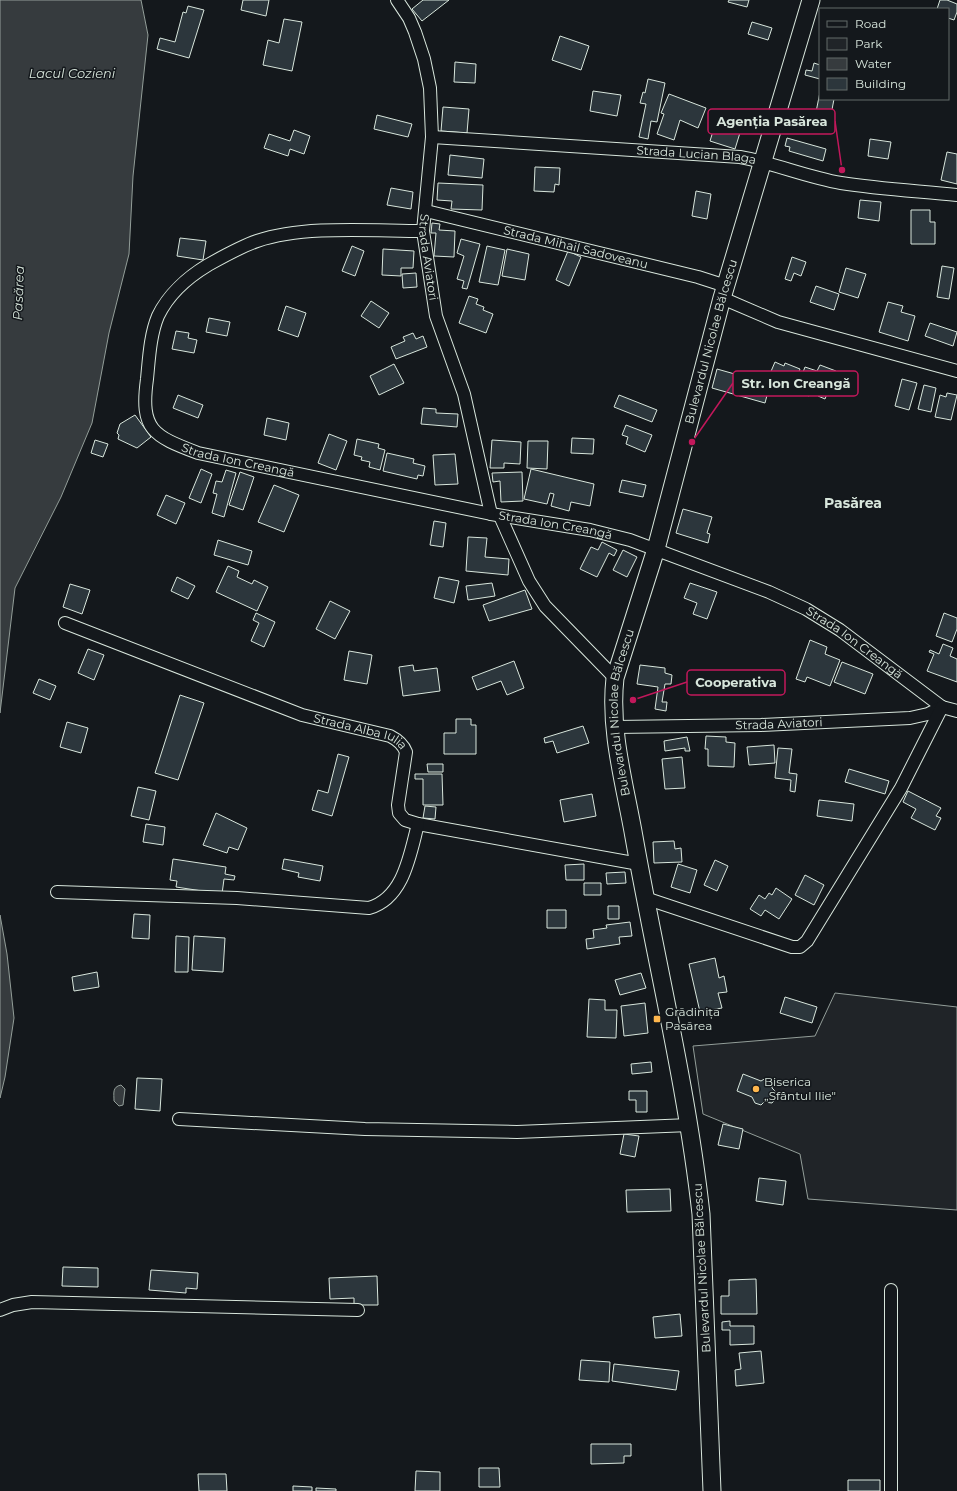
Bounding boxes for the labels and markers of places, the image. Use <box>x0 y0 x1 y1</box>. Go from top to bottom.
callout: Agenția Pasărea <box>708 109 835 134</box>
callout: Str. Ion Creangă <box>733 371 858 396</box>
callout: Cooperativa <box>687 670 785 695</box>
place label: Grădinița Pasărea <box>665 1004 720 1033</box>
marker: Grădinița Pasărea <box>652 1014 662 1024</box>
place label: Biserica „Sfântul Ilie" <box>764 1074 836 1103</box>
marker: Biserica „Sfântul Ilie" <box>751 1084 761 1094</box>

